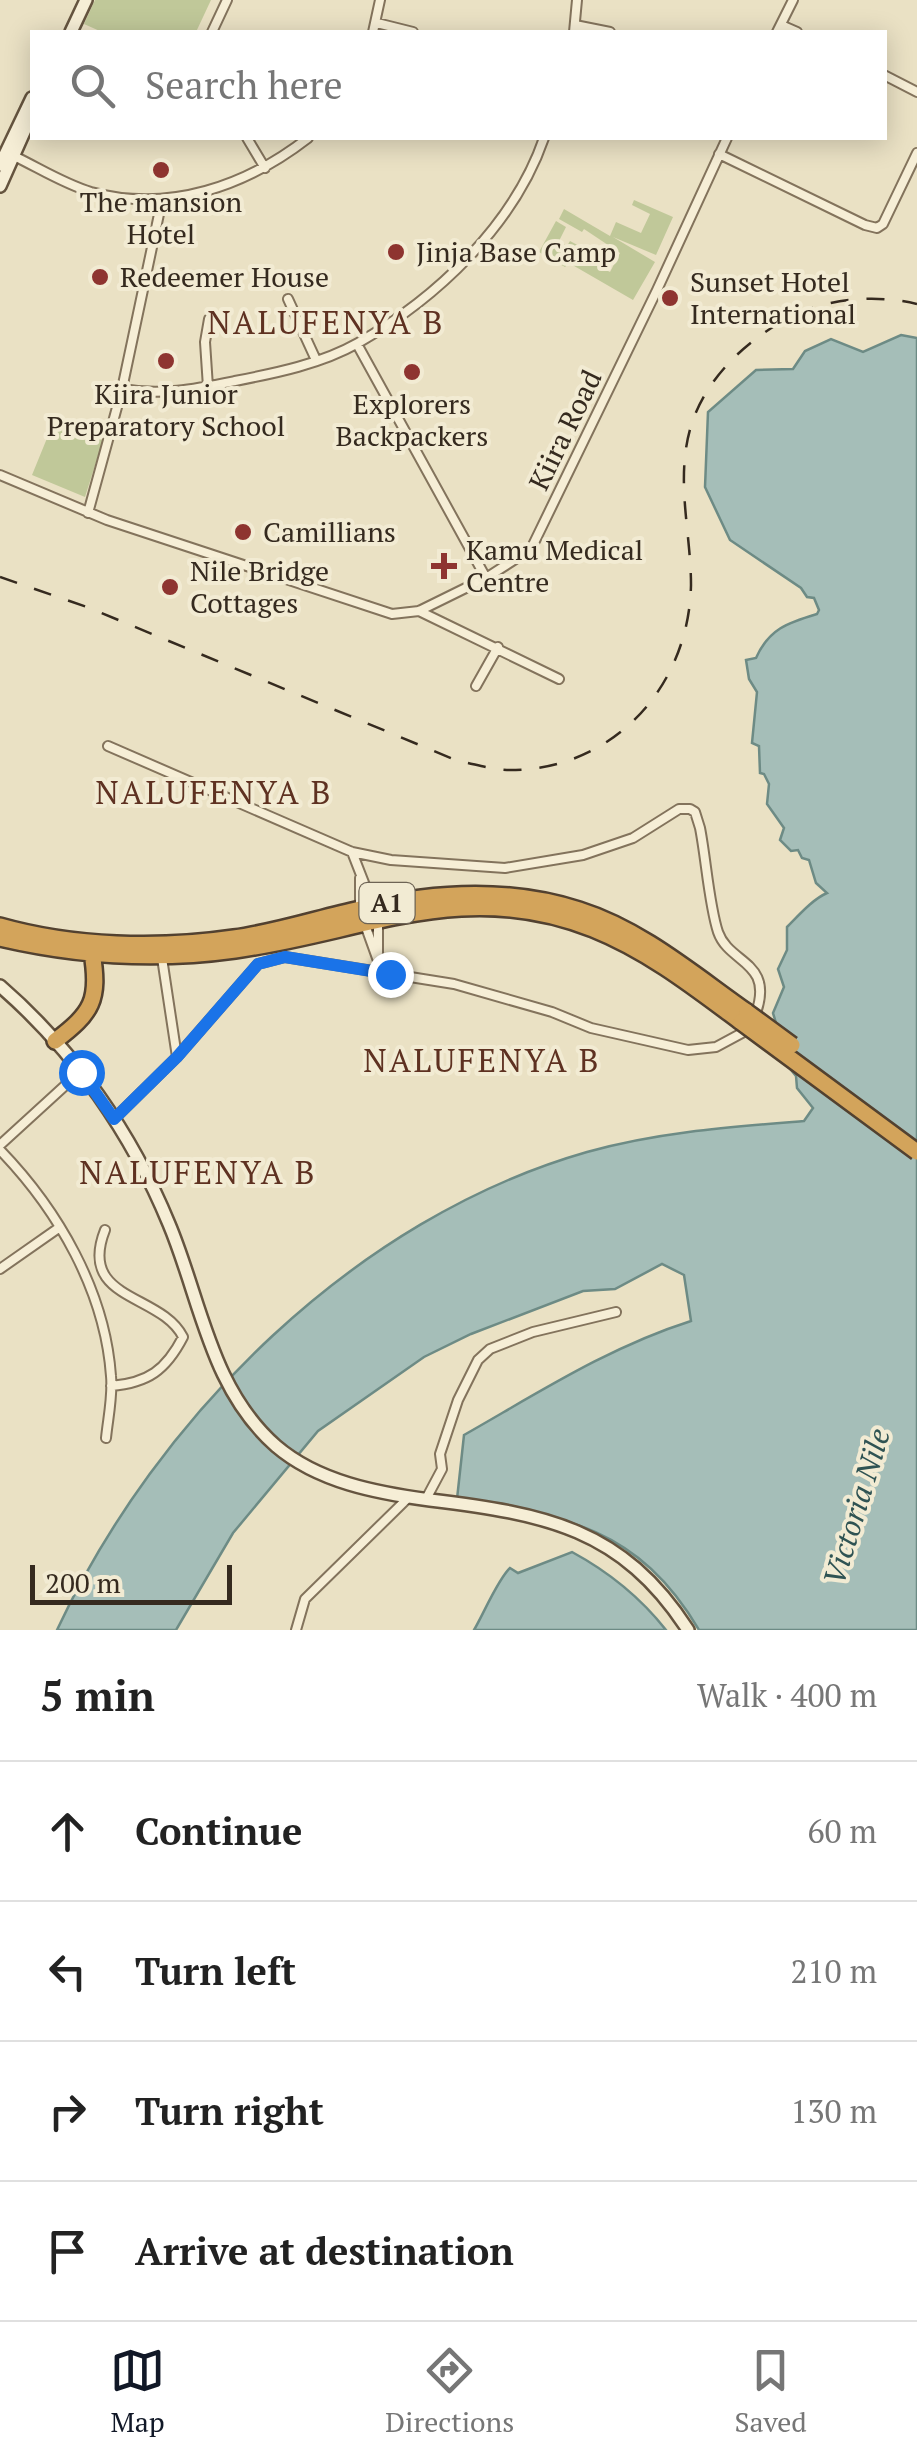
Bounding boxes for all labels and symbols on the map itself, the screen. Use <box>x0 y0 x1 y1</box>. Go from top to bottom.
marker: The mansion Hotel <box>150 159 172 181</box>
place label: The mansion Hotel <box>80 183 242 252</box>
place label: Jinja Base Camp <box>416 233 616 270</box>
marker: Jinja Base Camp <box>385 241 407 263</box>
place label: Redeemer House <box>120 258 329 295</box>
place label: Sunset Hotel International <box>690 263 856 332</box>
marker: Redeemer House <box>89 266 111 288</box>
marker: Sunset Hotel International <box>659 287 681 309</box>
district label: NALUFENYA B <box>207 301 445 343</box>
marker: Kiira Junior Preparatory School <box>155 350 177 372</box>
marker: Explorers Backpackers <box>401 361 423 383</box>
street label: Kiira Road <box>520 364 609 496</box>
place label: Kiira Junior Preparatory School <box>47 375 285 444</box>
place label: Explorers Backpackers <box>336 385 488 454</box>
place label: Camillians <box>263 513 396 550</box>
marker: Camillians <box>232 521 254 543</box>
place label: Kamu Medical Centre <box>466 531 643 600</box>
place label: Nile Bridge Cottages <box>190 552 329 621</box>
marker: Kamu Medical Centre <box>431 553 457 579</box>
marker: Nile Bridge Cottages <box>159 576 181 598</box>
district label: NALUFENYA B <box>95 771 333 813</box>
road number: A1 <box>360 883 414 923</box>
route end <box>368 952 414 998</box>
district label: NALUFENYA B <box>363 1039 601 1081</box>
route start <box>59 1050 105 1096</box>
district label: NALUFENYA B <box>79 1151 317 1193</box>
water label: Victoria Nile <box>813 1423 899 1590</box>
scale bar <box>30 1560 232 1604</box>

